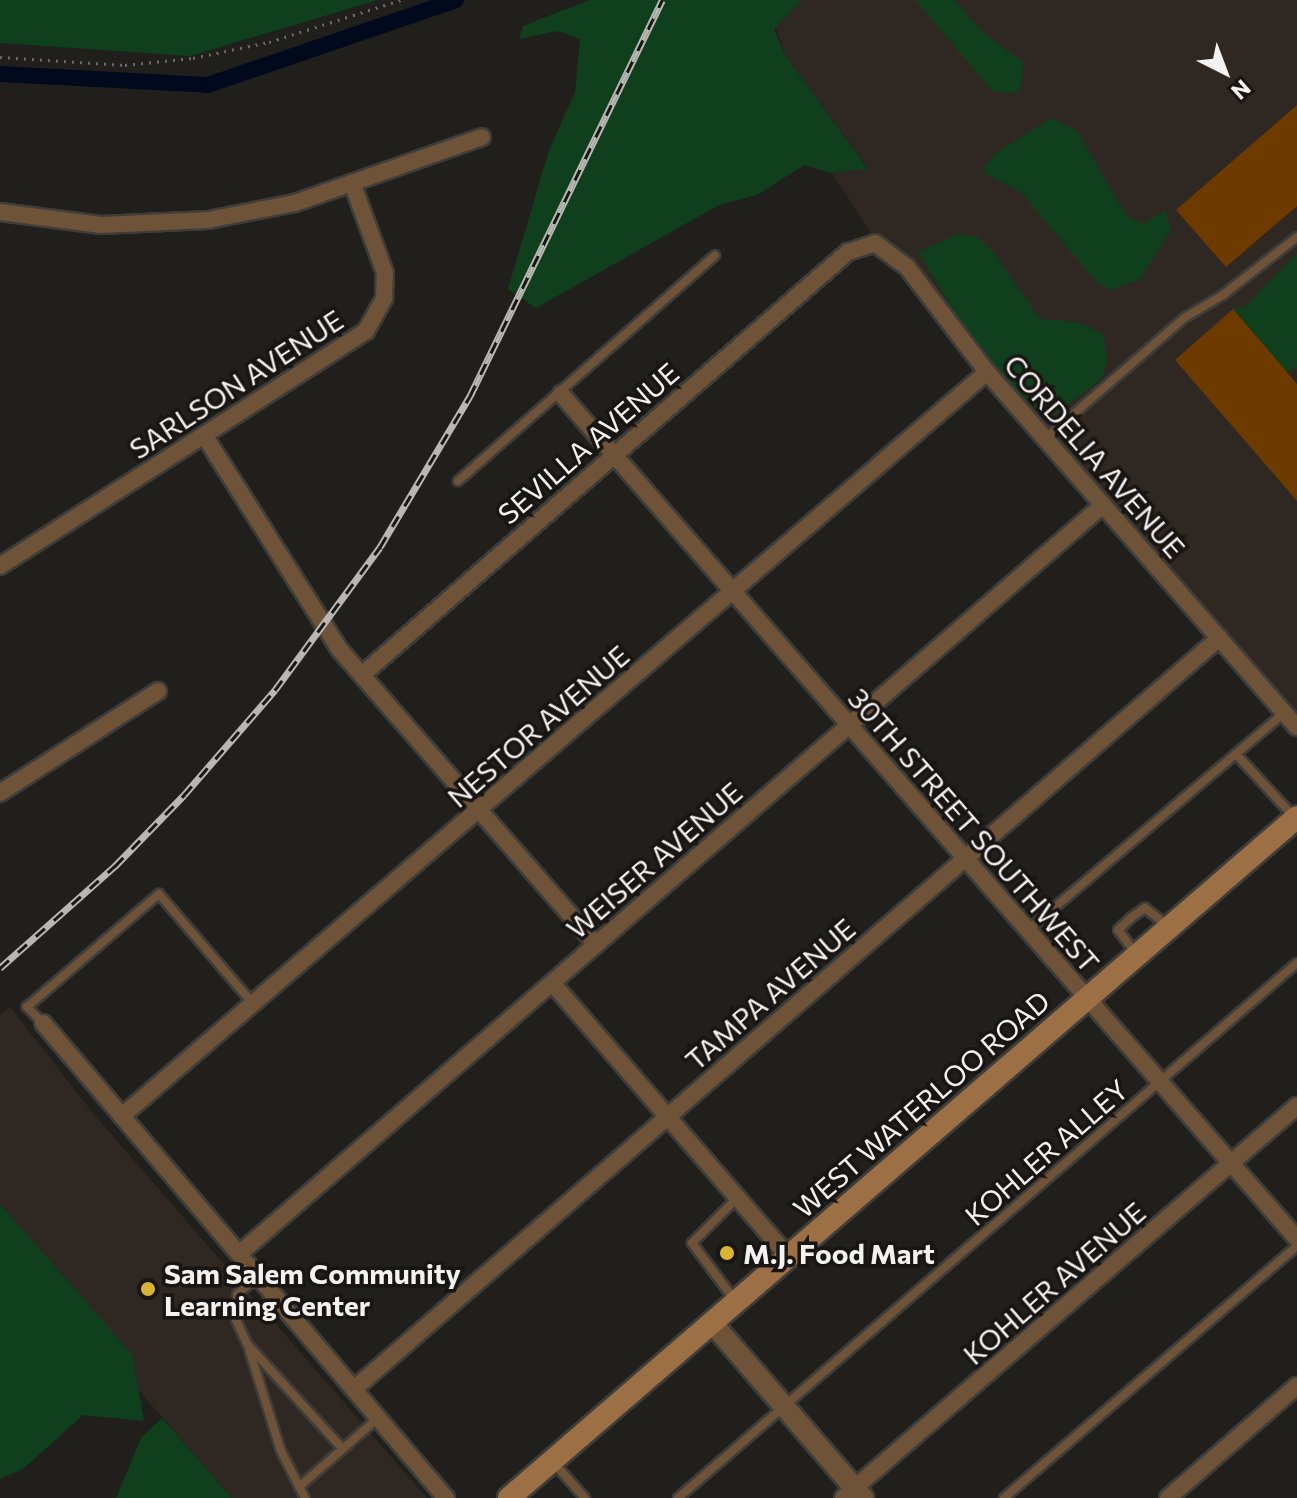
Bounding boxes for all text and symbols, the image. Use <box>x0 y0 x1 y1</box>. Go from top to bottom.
north arrow <box>1185 32 1265 112</box>
text: N <box>1226 75 1257 106</box>
street label: SARLSON AVENUE <box>123 302 349 466</box>
street label: CORDELIA AVENUE <box>998 348 1192 564</box>
street label: SEVILLA AVENUE <box>491 355 685 531</box>
street label: NESTOR AVENUE <box>441 638 635 814</box>
street label: 30TH STREET SOUTHWEST <box>842 681 1106 979</box>
street label: WEISER AVENUE <box>559 775 749 945</box>
street label: TAMPA AVENUE <box>678 911 862 1077</box>
street label: WEST WATERLOO ROAD <box>786 984 1056 1224</box>
street label: KOHLER ALLEY <box>958 1072 1134 1232</box>
street label: KOHLER AVENUE <box>956 1195 1152 1371</box>
place label: M.J. Food Mart <box>743 1236 935 1270</box>
marker: M.J. Food Mart <box>718 1244 736 1262</box>
place label: Sam Salem Community Learning Center <box>164 1256 461 1322</box>
marker: Sam Salem Community Learning Center <box>139 1280 157 1298</box>

